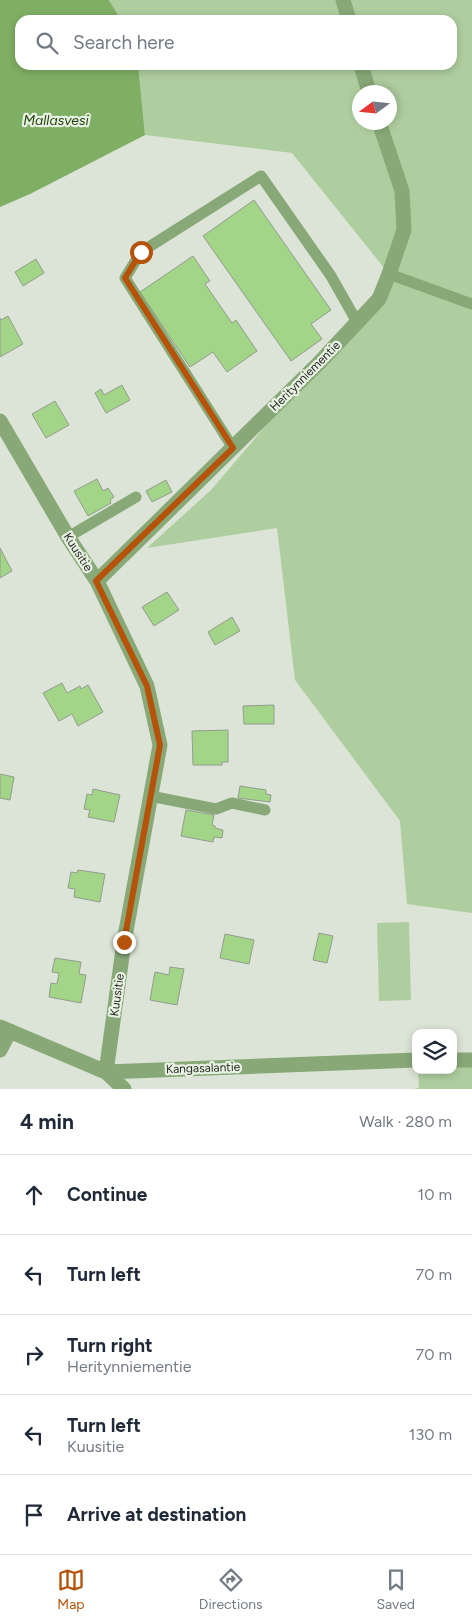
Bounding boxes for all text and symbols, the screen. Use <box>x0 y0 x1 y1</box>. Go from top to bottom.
search box <box>15 15 457 70</box>
icon: search <box>33 29 61 57</box>
text: Search here <box>73 31 175 54</box>
north arrow <box>352 85 397 130</box>
water label: Mallasvesi <box>23 112 90 129</box>
route start <box>130 241 153 264</box>
street label: Heritynniementie <box>267 338 343 414</box>
street label: Kuusitie <box>60 530 96 574</box>
route end <box>113 931 136 954</box>
street label: Kuusitie <box>107 972 127 1017</box>
map controls <box>412 1029 457 1074</box>
button: layers <box>412 1029 457 1074</box>
street label: Kangasalantie <box>166 1060 241 1076</box>
text: 4 min <box>20 1109 74 1134</box>
text: Walk · 280 m <box>359 1112 452 1131</box>
icon: ahead <box>20 1181 48 1209</box>
text: Continue <box>67 1183 147 1206</box>
text: 10 m <box>418 1185 452 1204</box>
icon: left <box>20 1261 48 1289</box>
text: Turn left <box>67 1263 141 1286</box>
text: 70 m <box>416 1265 452 1284</box>
text: Turn right <box>67 1334 153 1357</box>
icon: right <box>20 1341 48 1369</box>
text: 70 m <box>416 1345 452 1364</box>
text: Heritynniementie <box>67 1357 191 1376</box>
text: Turn left <box>67 1414 141 1437</box>
icon: left <box>20 1421 48 1449</box>
text: 130 m <box>409 1425 452 1444</box>
text: Kuusitie <box>67 1437 124 1456</box>
icon: arrive <box>20 1501 48 1529</box>
text: Arrive at destination <box>67 1503 246 1526</box>
tab: Map <box>57 1566 85 1613</box>
tab: Directions <box>199 1566 263 1613</box>
tab: Saved <box>376 1566 415 1613</box>

